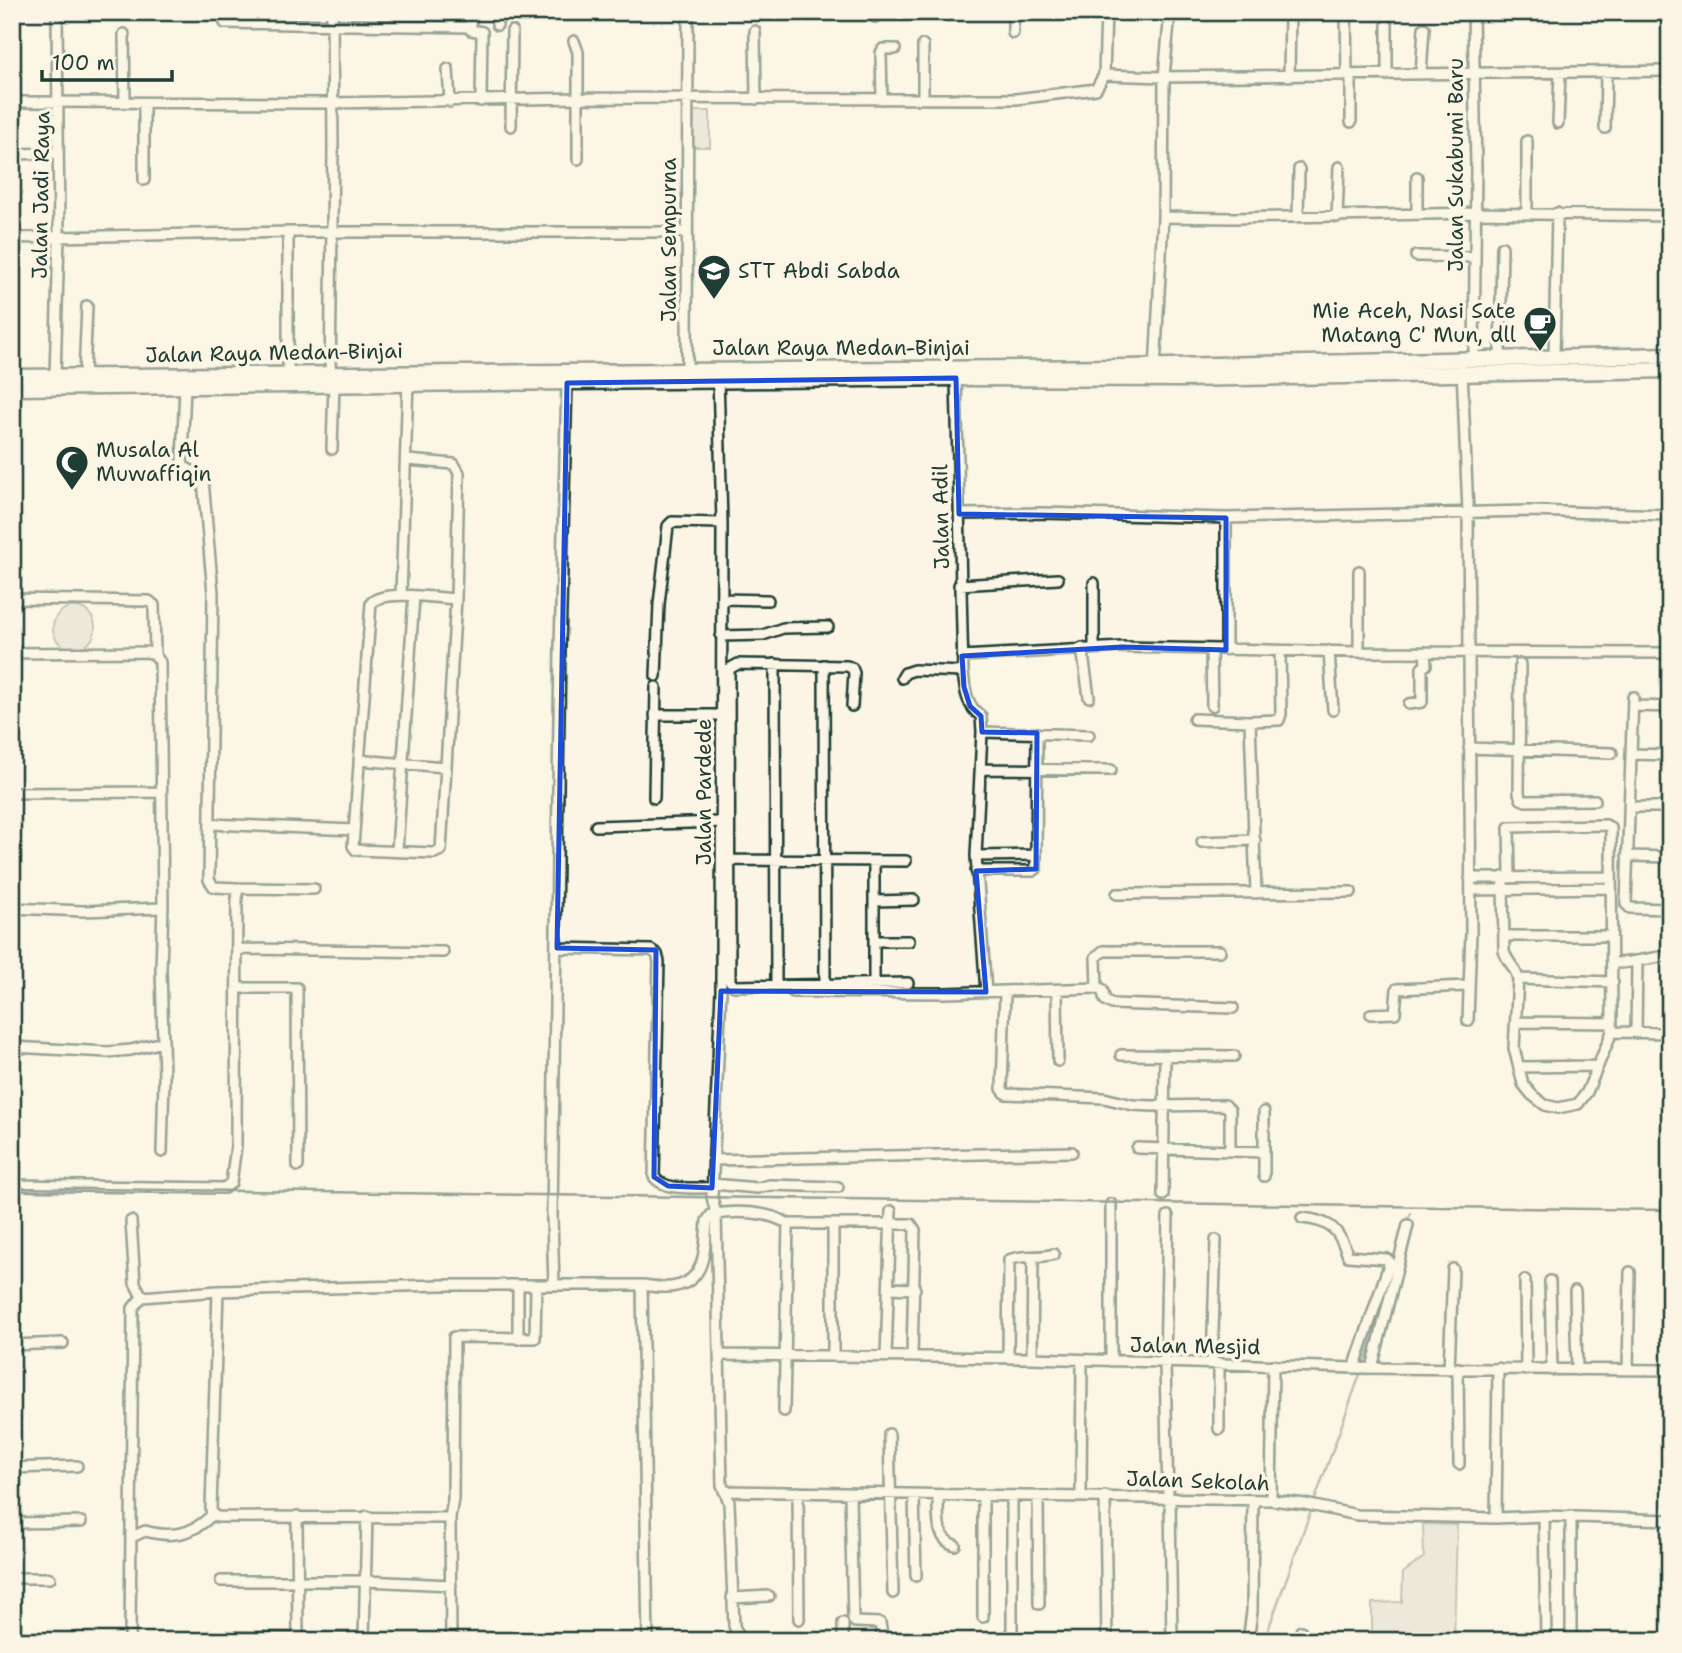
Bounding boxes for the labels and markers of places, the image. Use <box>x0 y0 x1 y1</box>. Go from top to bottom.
school or university icon: STT Abdi Sabda <box>695 252 733 301</box>
place label: STT Abdi Sabda <box>738 257 900 285</box>
place label: Mie Aceh, Nasi Sate Matang C' Mun, dll <box>1312 297 1517 349</box>
cafe icon: Mie Aceh, Nasi Sate Matang C' Mun, dll <box>1521 304 1559 353</box>
place label: Musala Al Muwaffiqin <box>96 436 212 488</box>
mosque icon: Musala Al Muwaffiqin <box>53 443 91 492</box>

